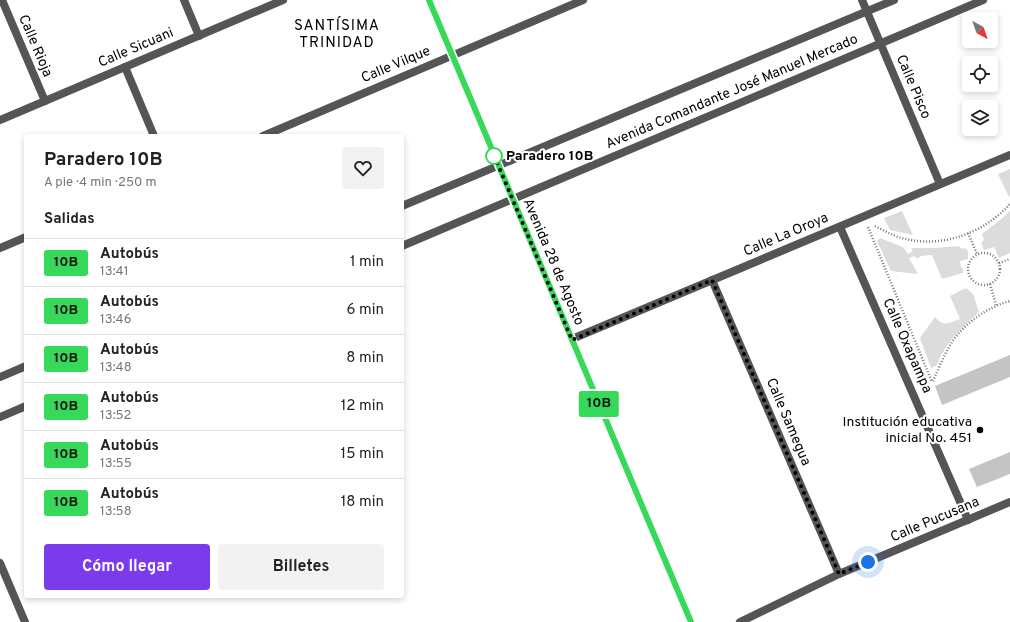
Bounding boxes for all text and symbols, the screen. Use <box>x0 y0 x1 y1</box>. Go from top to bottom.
street label: Calle Rioja <box>14 12 56 80</box>
north arrow <box>962 12 998 48</box>
map controls <box>962 12 998 136</box>
district label: SANTÍSIMA TRINIDAD <box>294 16 380 53</box>
street label: Calle Sicuani <box>96 24 176 72</box>
street label: Avenida Comandante José Manuel Mercado <box>603 31 861 153</box>
street label: Calle Vilque <box>359 43 433 87</box>
street label: Calle Pisco <box>892 52 934 122</box>
button: locate <box>962 56 998 92</box>
button: layers <box>962 100 998 136</box>
button: heart <box>342 147 384 189</box>
marker: Paradero 10B <box>485 147 503 165</box>
text: Paradero 10B <box>44 148 163 172</box>
place label: Paradero 10B <box>506 148 593 165</box>
text: A pie · 4 min · 250 m <box>44 175 156 191</box>
street label: Avenida 28 de Agosto <box>519 196 588 328</box>
street label: Calle La Oroya <box>741 209 831 261</box>
text: Salidas <box>44 210 95 229</box>
text: Autobús <box>100 245 159 264</box>
text: 1 min <box>350 253 384 272</box>
text: 10B <box>54 254 78 271</box>
text: 13:41 <box>100 264 129 280</box>
text: Autobús <box>100 293 159 312</box>
street label: Calle Oxapampa <box>878 296 936 396</box>
text: 6 min <box>347 301 384 320</box>
text: 10B <box>54 302 78 319</box>
text: 13:46 <box>100 312 131 328</box>
text: Autobús <box>100 341 159 360</box>
text: 8 min <box>346 349 384 368</box>
text: 10B <box>54 350 78 367</box>
text: 13:48 <box>100 360 132 376</box>
street label: Calle Samegua <box>762 376 814 468</box>
text: Autobús <box>100 389 159 408</box>
line badge: 10B <box>576 391 622 417</box>
text: 10B <box>587 395 611 412</box>
text: 12 min <box>341 397 384 416</box>
text: 10B <box>54 398 78 415</box>
text: 13:52 <box>100 408 132 424</box>
place label: Institución educativa inicial No. 451 <box>843 414 972 447</box>
marker: Institución educativa inicial No. 451 <box>975 425 985 435</box>
text: Autobús <box>100 437 159 456</box>
text: 15 min <box>341 445 384 464</box>
text: 10B <box>54 446 78 463</box>
text: 13:55 <box>100 456 132 472</box>
text: Autobús <box>100 485 159 504</box>
text: 18 min <box>341 493 384 512</box>
text: 10B <box>54 494 78 511</box>
street label: Calle Pucusana <box>888 494 982 546</box>
text: 13:58 <box>100 504 132 520</box>
button: Cómo llegar <box>44 544 210 590</box>
button: Billetes <box>218 544 384 590</box>
your location <box>858 552 878 572</box>

